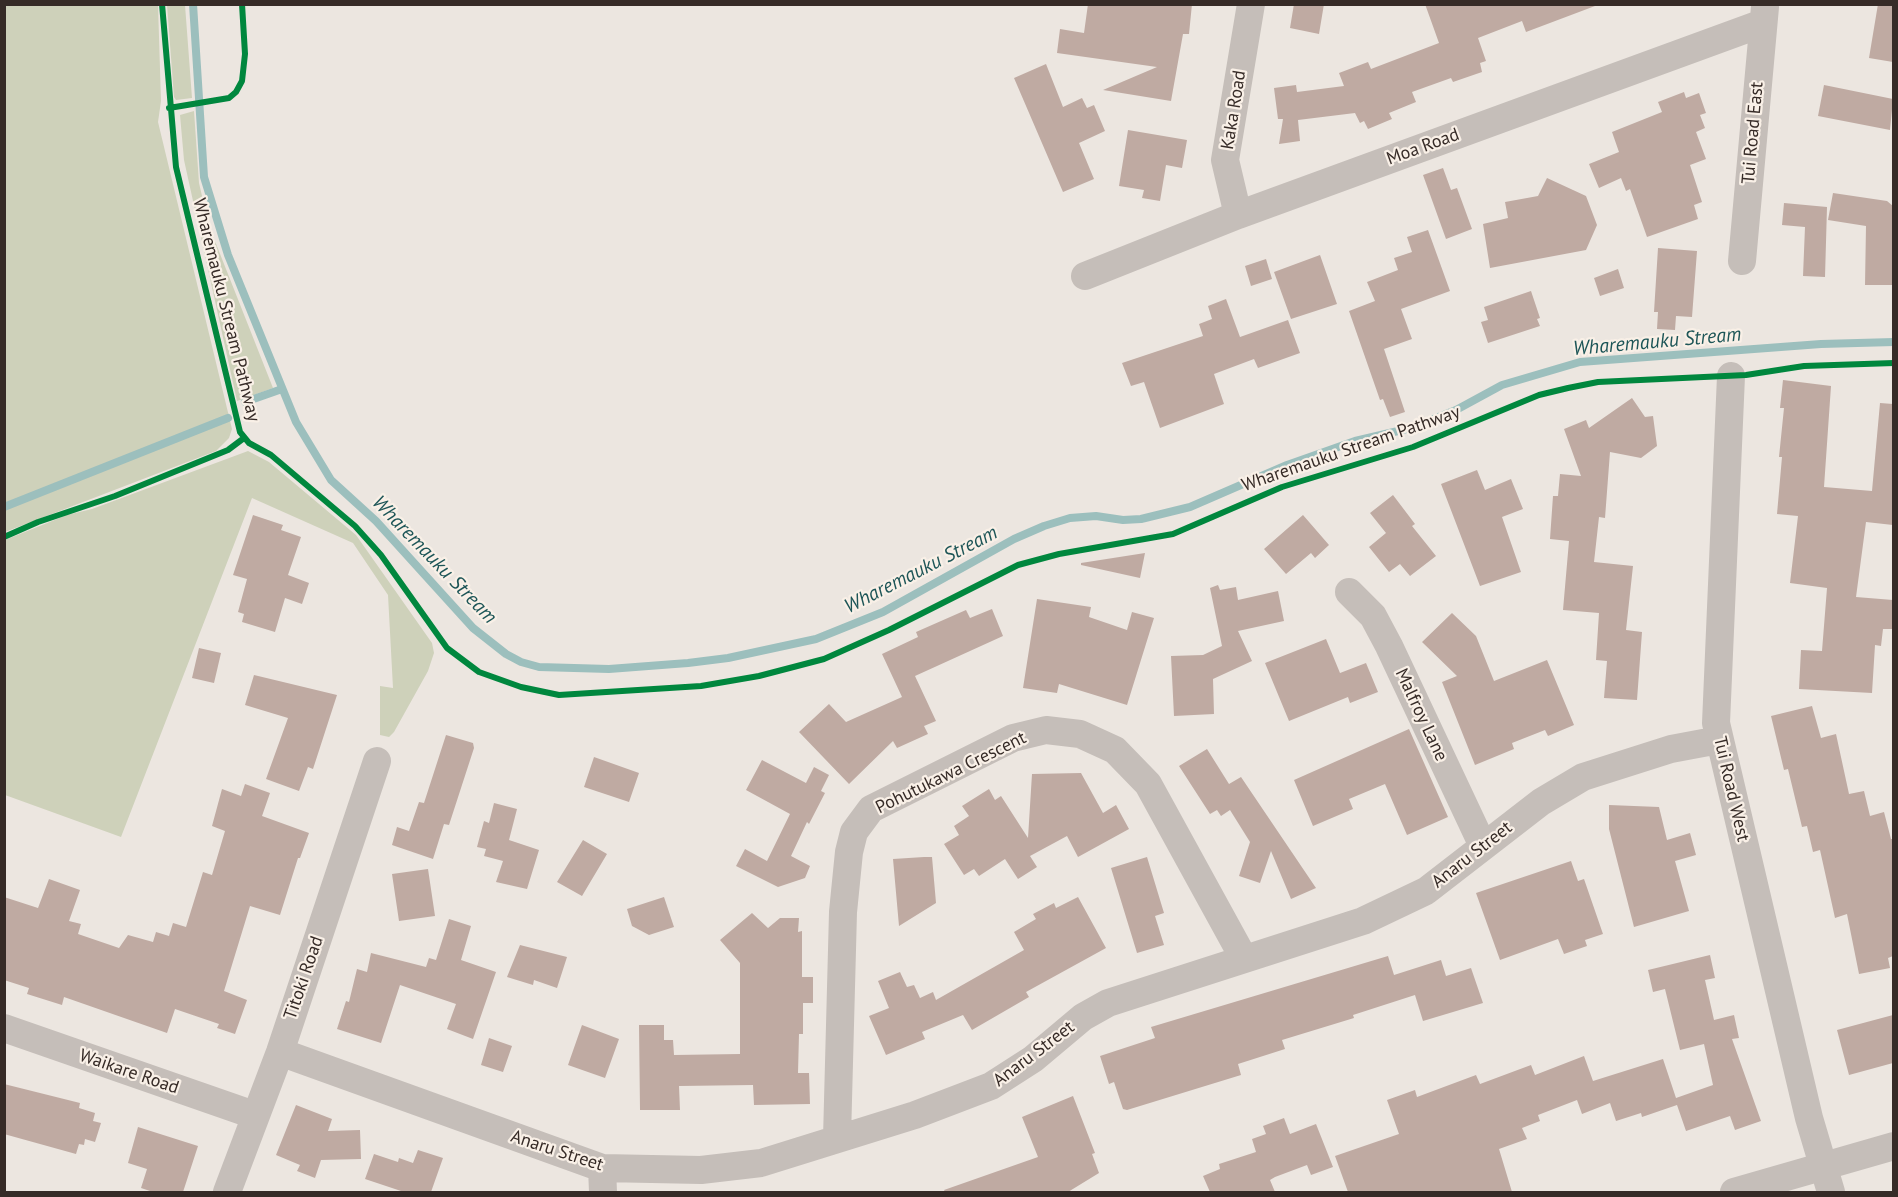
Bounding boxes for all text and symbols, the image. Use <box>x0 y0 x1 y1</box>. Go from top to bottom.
street label: Kaka Road <box>1217 69 1251 151</box>
street label: Tui Road East <box>1738 81 1768 185</box>
street label: Moa Road <box>1384 124 1462 170</box>
street label: Wharemauku Stream Pathway <box>188 196 264 424</box>
water label: Wharemauku Stream <box>1572 323 1742 361</box>
street label: Wharemauku Stream Pathway <box>1239 401 1463 497</box>
water label: Wharemauku Stream <box>367 491 501 629</box>
water label: Wharemauku Stream <box>840 521 1002 619</box>
street label: Malfroy Lane <box>1390 665 1452 765</box>
street label: Pohutukawa Crescent <box>872 727 1030 819</box>
street label: Tui Road West <box>1708 734 1754 844</box>
street label: Anaru Street <box>1428 817 1516 893</box>
street label: Titoki Road <box>280 933 328 1023</box>
street label: Anaru Street <box>989 1017 1079 1091</box>
street label: Waikare Road <box>76 1045 182 1099</box>
street label: Anaru Street <box>508 1126 606 1176</box>

